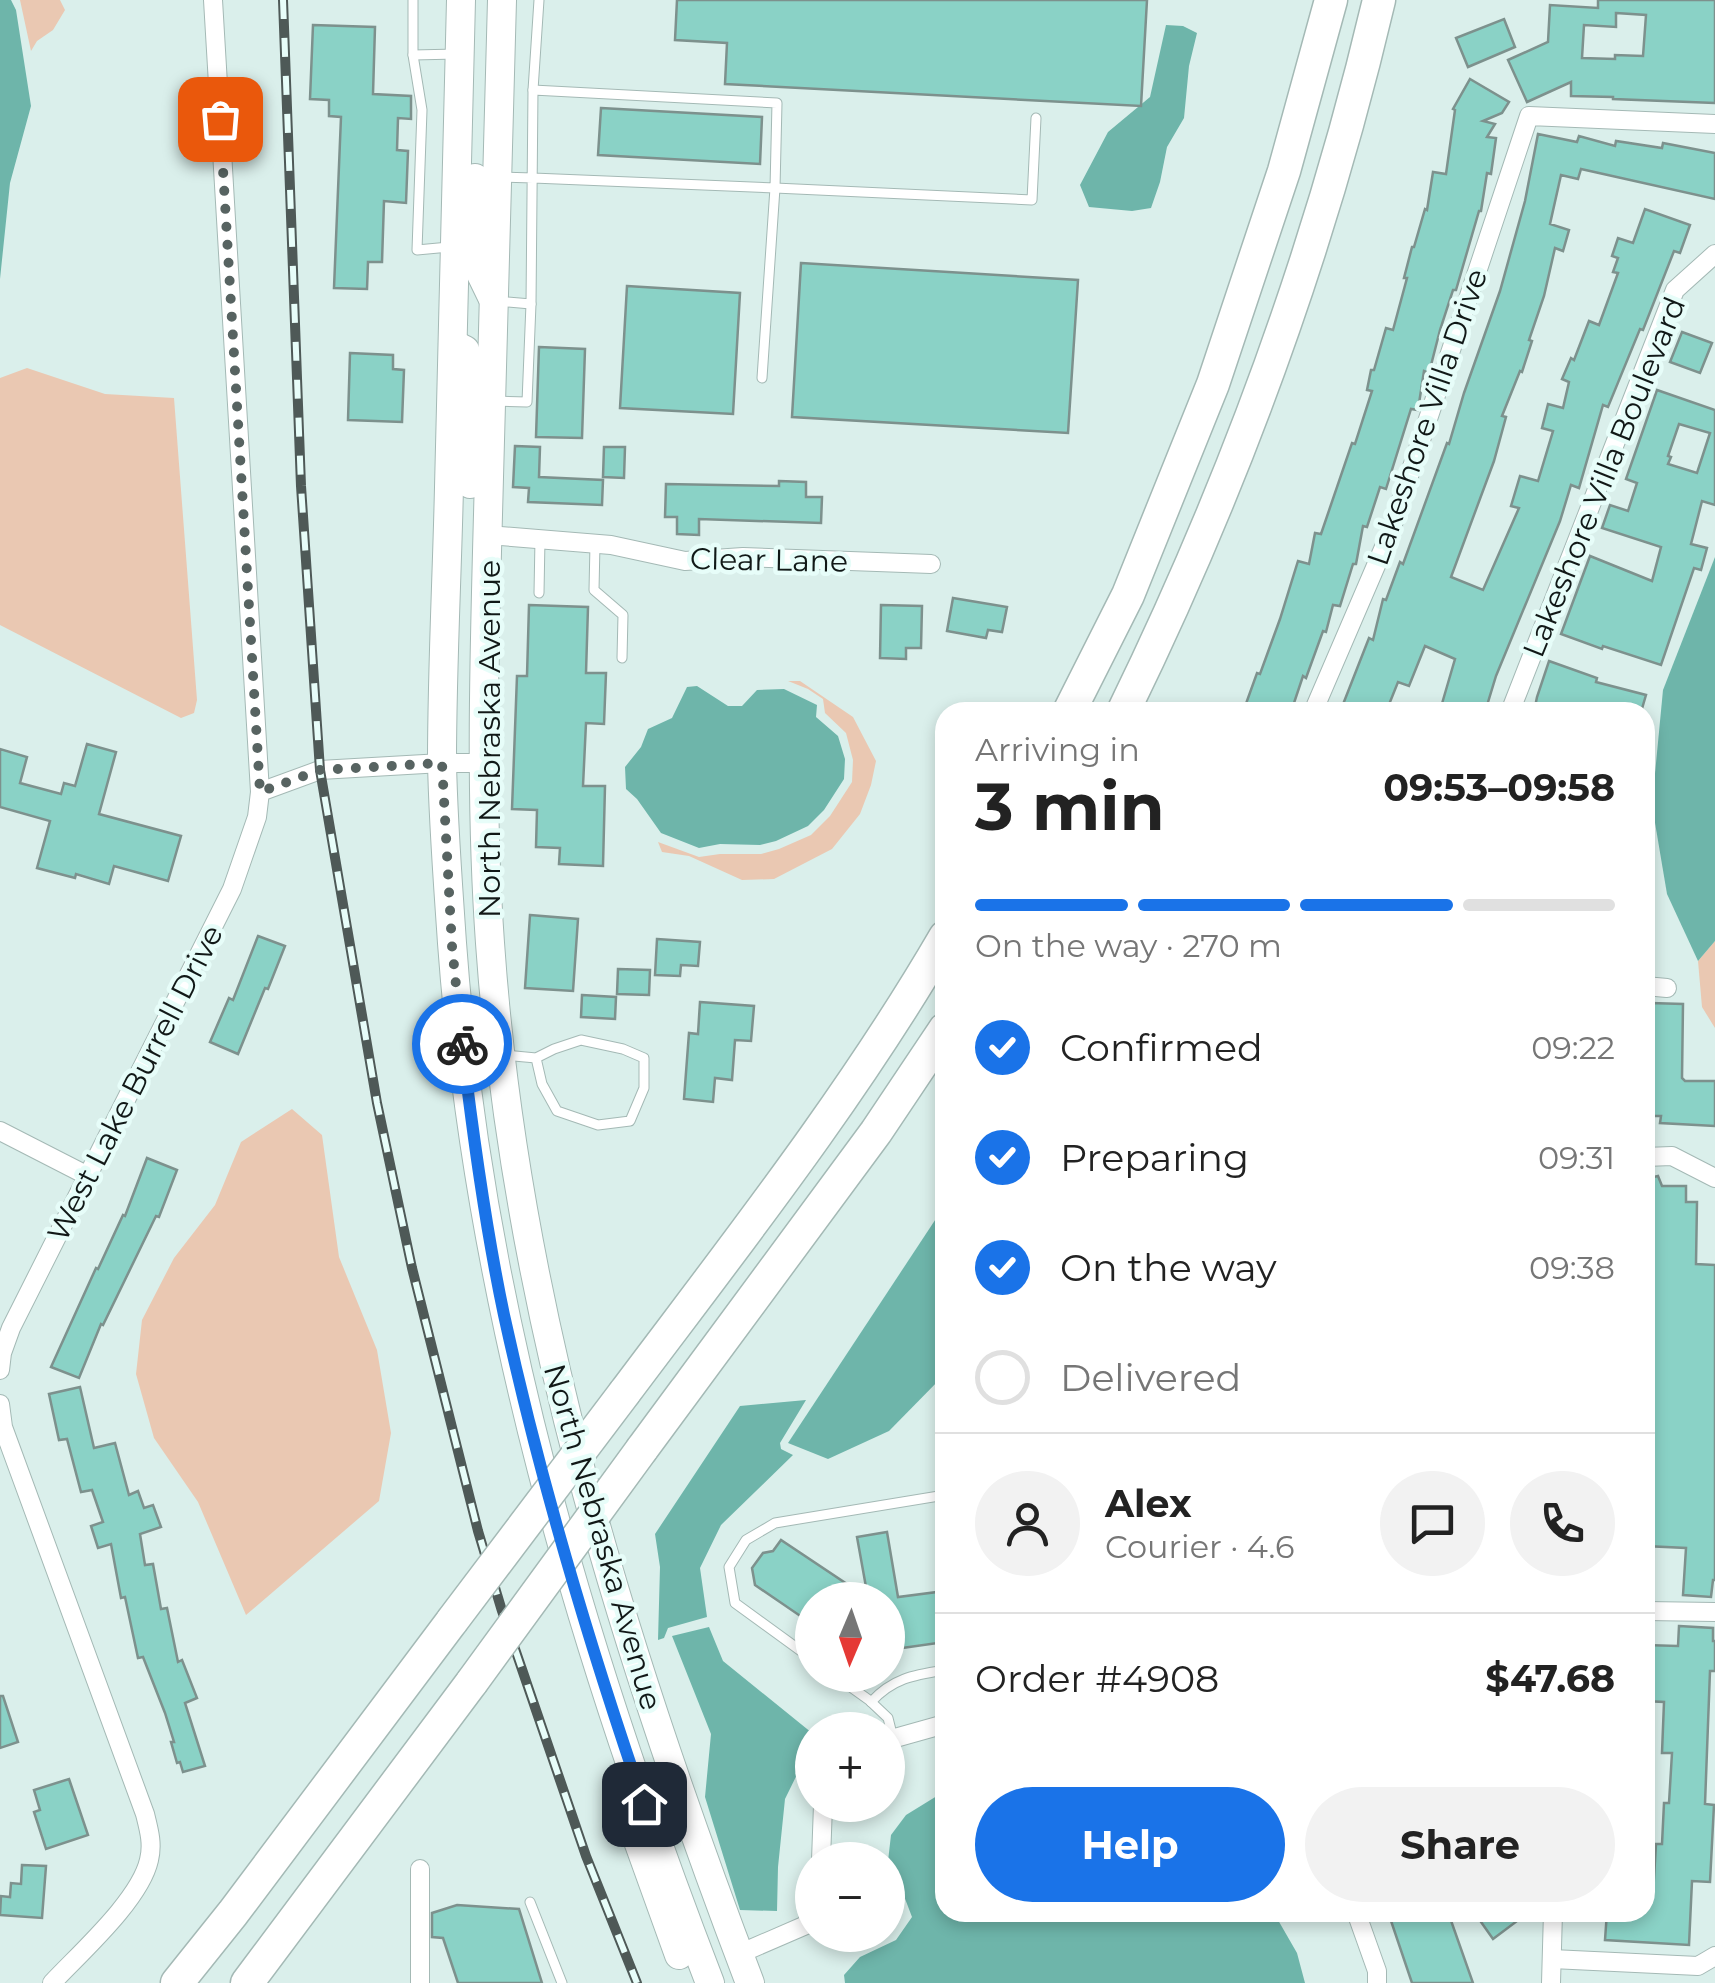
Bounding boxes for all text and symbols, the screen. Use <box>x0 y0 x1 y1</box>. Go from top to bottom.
pin <box>178 77 263 162</box>
icon: bag <box>193 92 248 147</box>
street label: Lakeshore Villa Drive <box>1359 264 1495 570</box>
street label: Lakeshore Villa Boulevard <box>1515 291 1693 663</box>
street label: Clear Lane <box>690 540 848 580</box>
street label: North Nebraska Avenue <box>471 560 508 918</box>
text: Arriving in <box>975 730 1140 769</box>
text: 09:53–09:58 <box>1383 764 1615 811</box>
text: 3 min <box>975 767 1165 846</box>
street label: West Lake Burrell Drive <box>39 919 231 1247</box>
text: On the way · 270 m <box>975 926 1282 965</box>
courier <box>412 994 512 1094</box>
icon: bike <box>435 1017 490 1072</box>
icon: check <box>975 1020 1030 1075</box>
text: Confirmed <box>1060 1024 1263 1071</box>
text: 09:22 <box>1531 1028 1615 1067</box>
icon: check <box>975 1130 1030 1185</box>
text: Preparing <box>1060 1134 1249 1181</box>
text: 09:31 <box>1538 1138 1615 1177</box>
icon: check <box>975 1240 1030 1295</box>
text: On the way <box>1060 1244 1277 1291</box>
text: 09:38 <box>1529 1248 1615 1287</box>
text: Delivered <box>1060 1354 1241 1401</box>
street label: North Nebraska Avenue <box>536 1360 670 1714</box>
button: person <box>975 1471 1080 1576</box>
button: chat <box>1380 1471 1485 1576</box>
button: phone <box>1510 1471 1615 1576</box>
text: Alex <box>1105 1480 1192 1527</box>
text: Courier · 4.6 <box>1105 1527 1294 1566</box>
north arrow <box>795 1582 905 1692</box>
map controls <box>795 1582 905 1952</box>
text: Order #4908 <box>975 1655 1219 1702</box>
text: $47.68 <box>1485 1655 1615 1702</box>
button: + <box>795 1712 905 1822</box>
pin <box>602 1762 687 1847</box>
icon: home <box>617 1777 672 1832</box>
button: Help <box>975 1787 1285 1902</box>
button: Share <box>1305 1787 1615 1902</box>
button: − <box>795 1842 905 1952</box>

